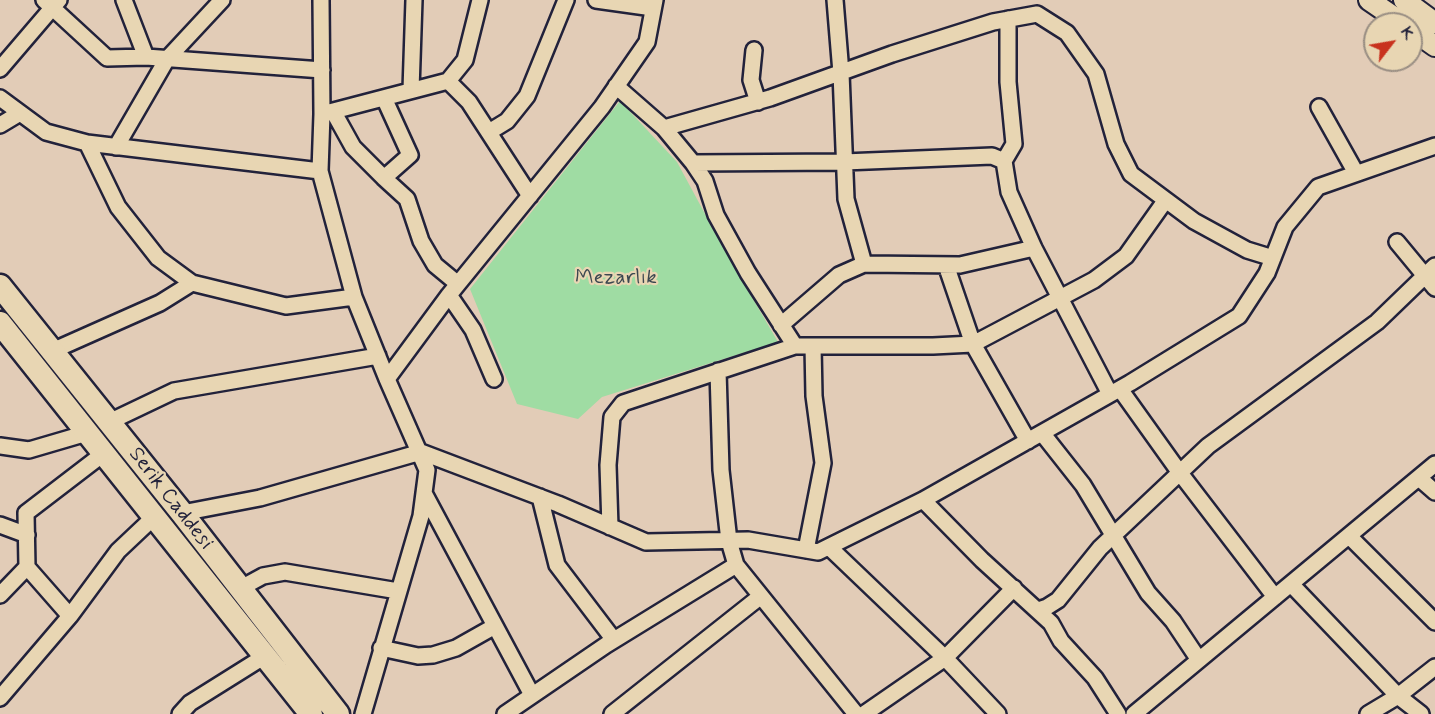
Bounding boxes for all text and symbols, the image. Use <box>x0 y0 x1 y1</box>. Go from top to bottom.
north arrow <box>1363 12 1423 72</box>
text: K <box>1395 23 1419 44</box>
park label: Mezarlık <box>575 266 657 292</box>
street label: Serik Caddesi <box>122 443 218 555</box>

